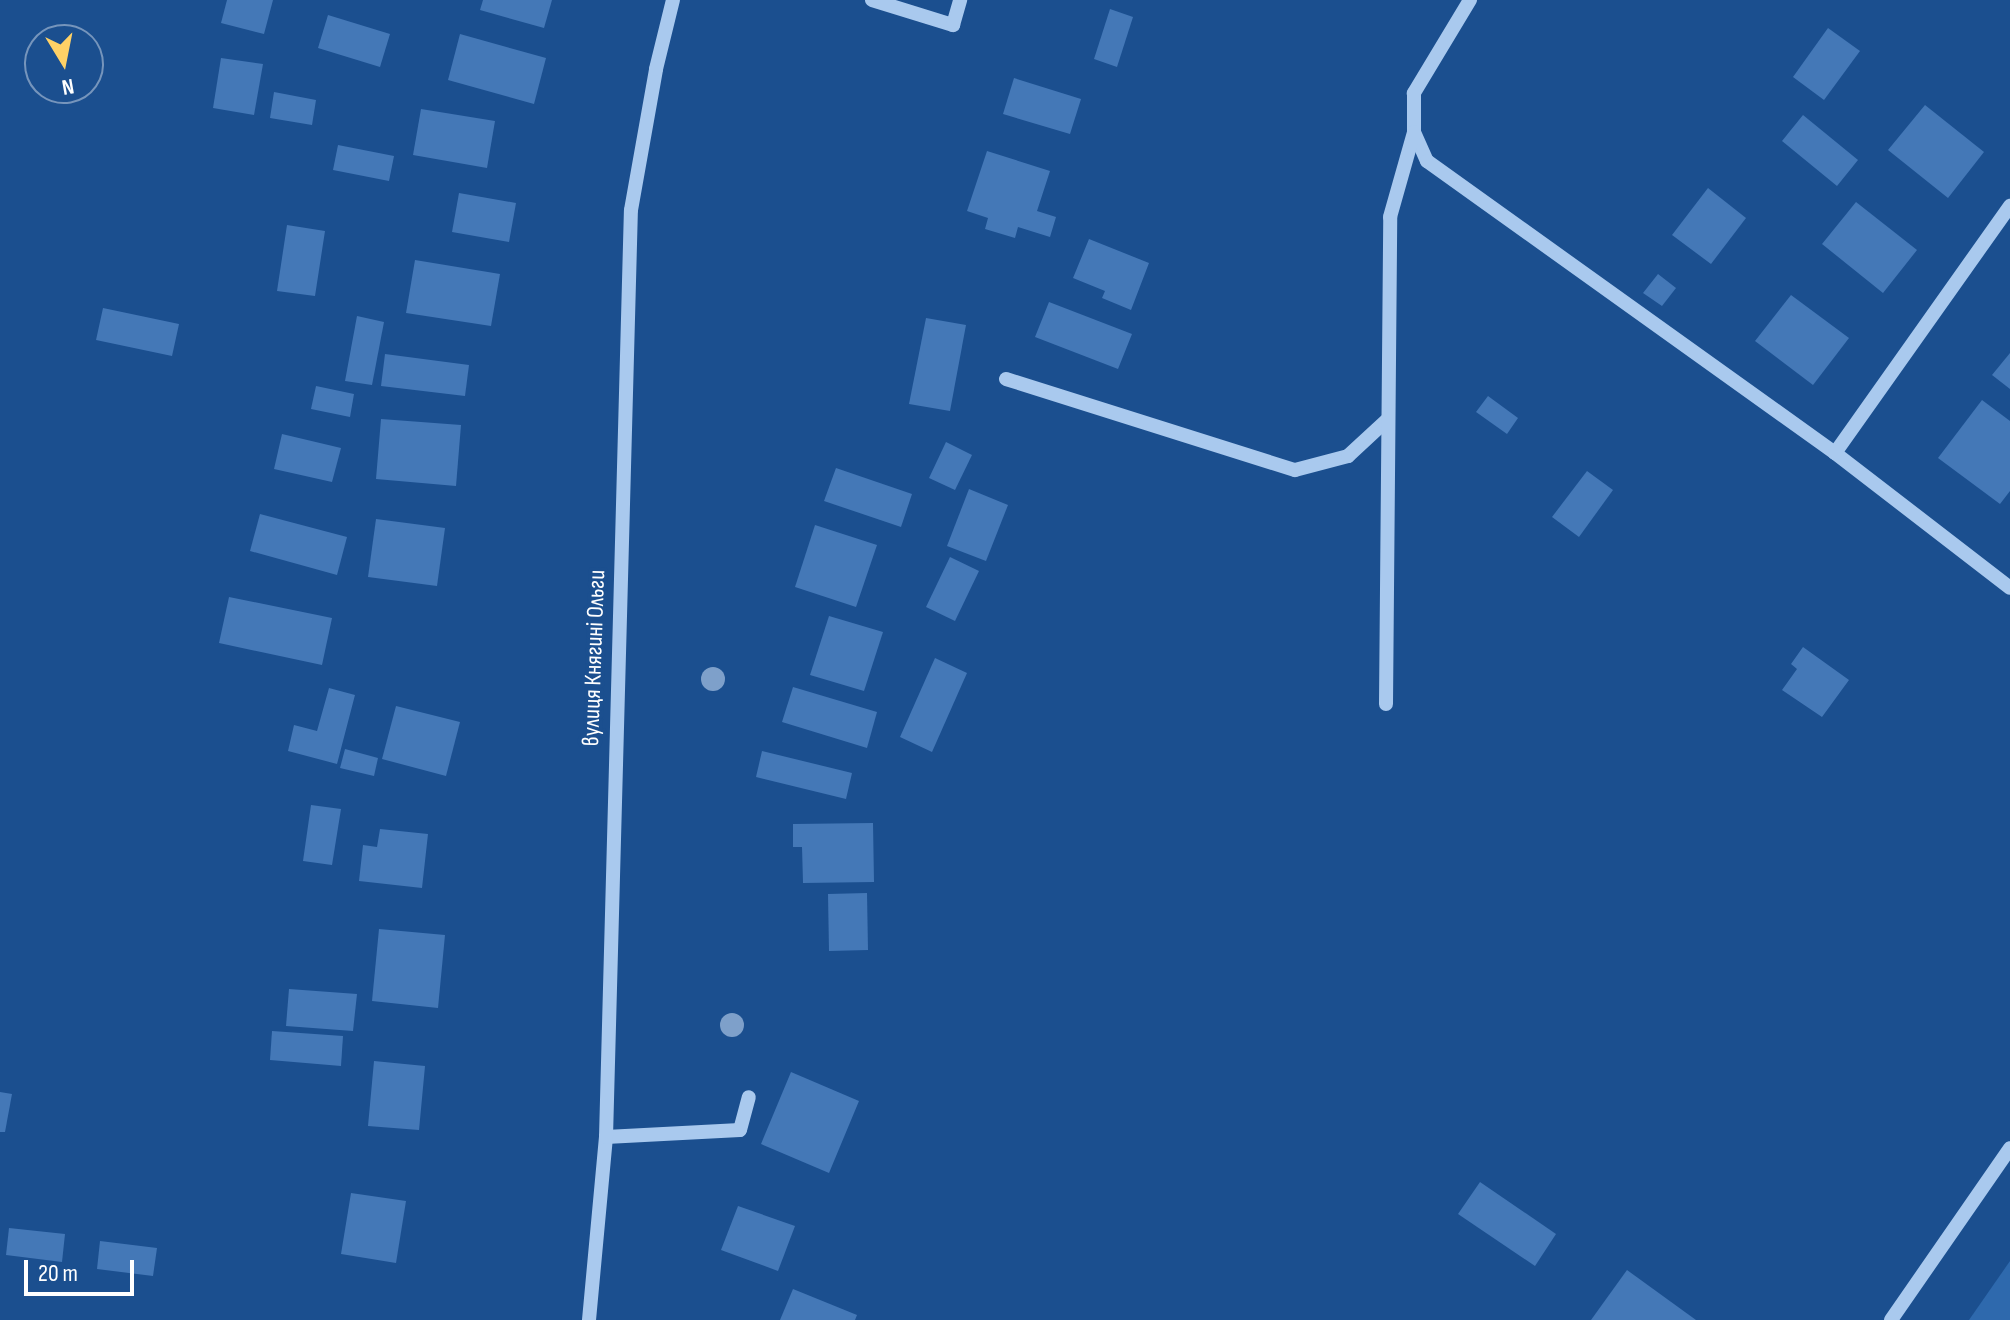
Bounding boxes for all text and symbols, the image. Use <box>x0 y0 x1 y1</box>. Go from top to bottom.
north arrow <box>24 24 104 104</box>
text: N <box>60 72 76 100</box>
street label: вулиця Княгині Ольги <box>577 569 611 747</box>
scale bar <box>28 1244 138 1294</box>
text: 20 m <box>38 1259 78 1288</box>

